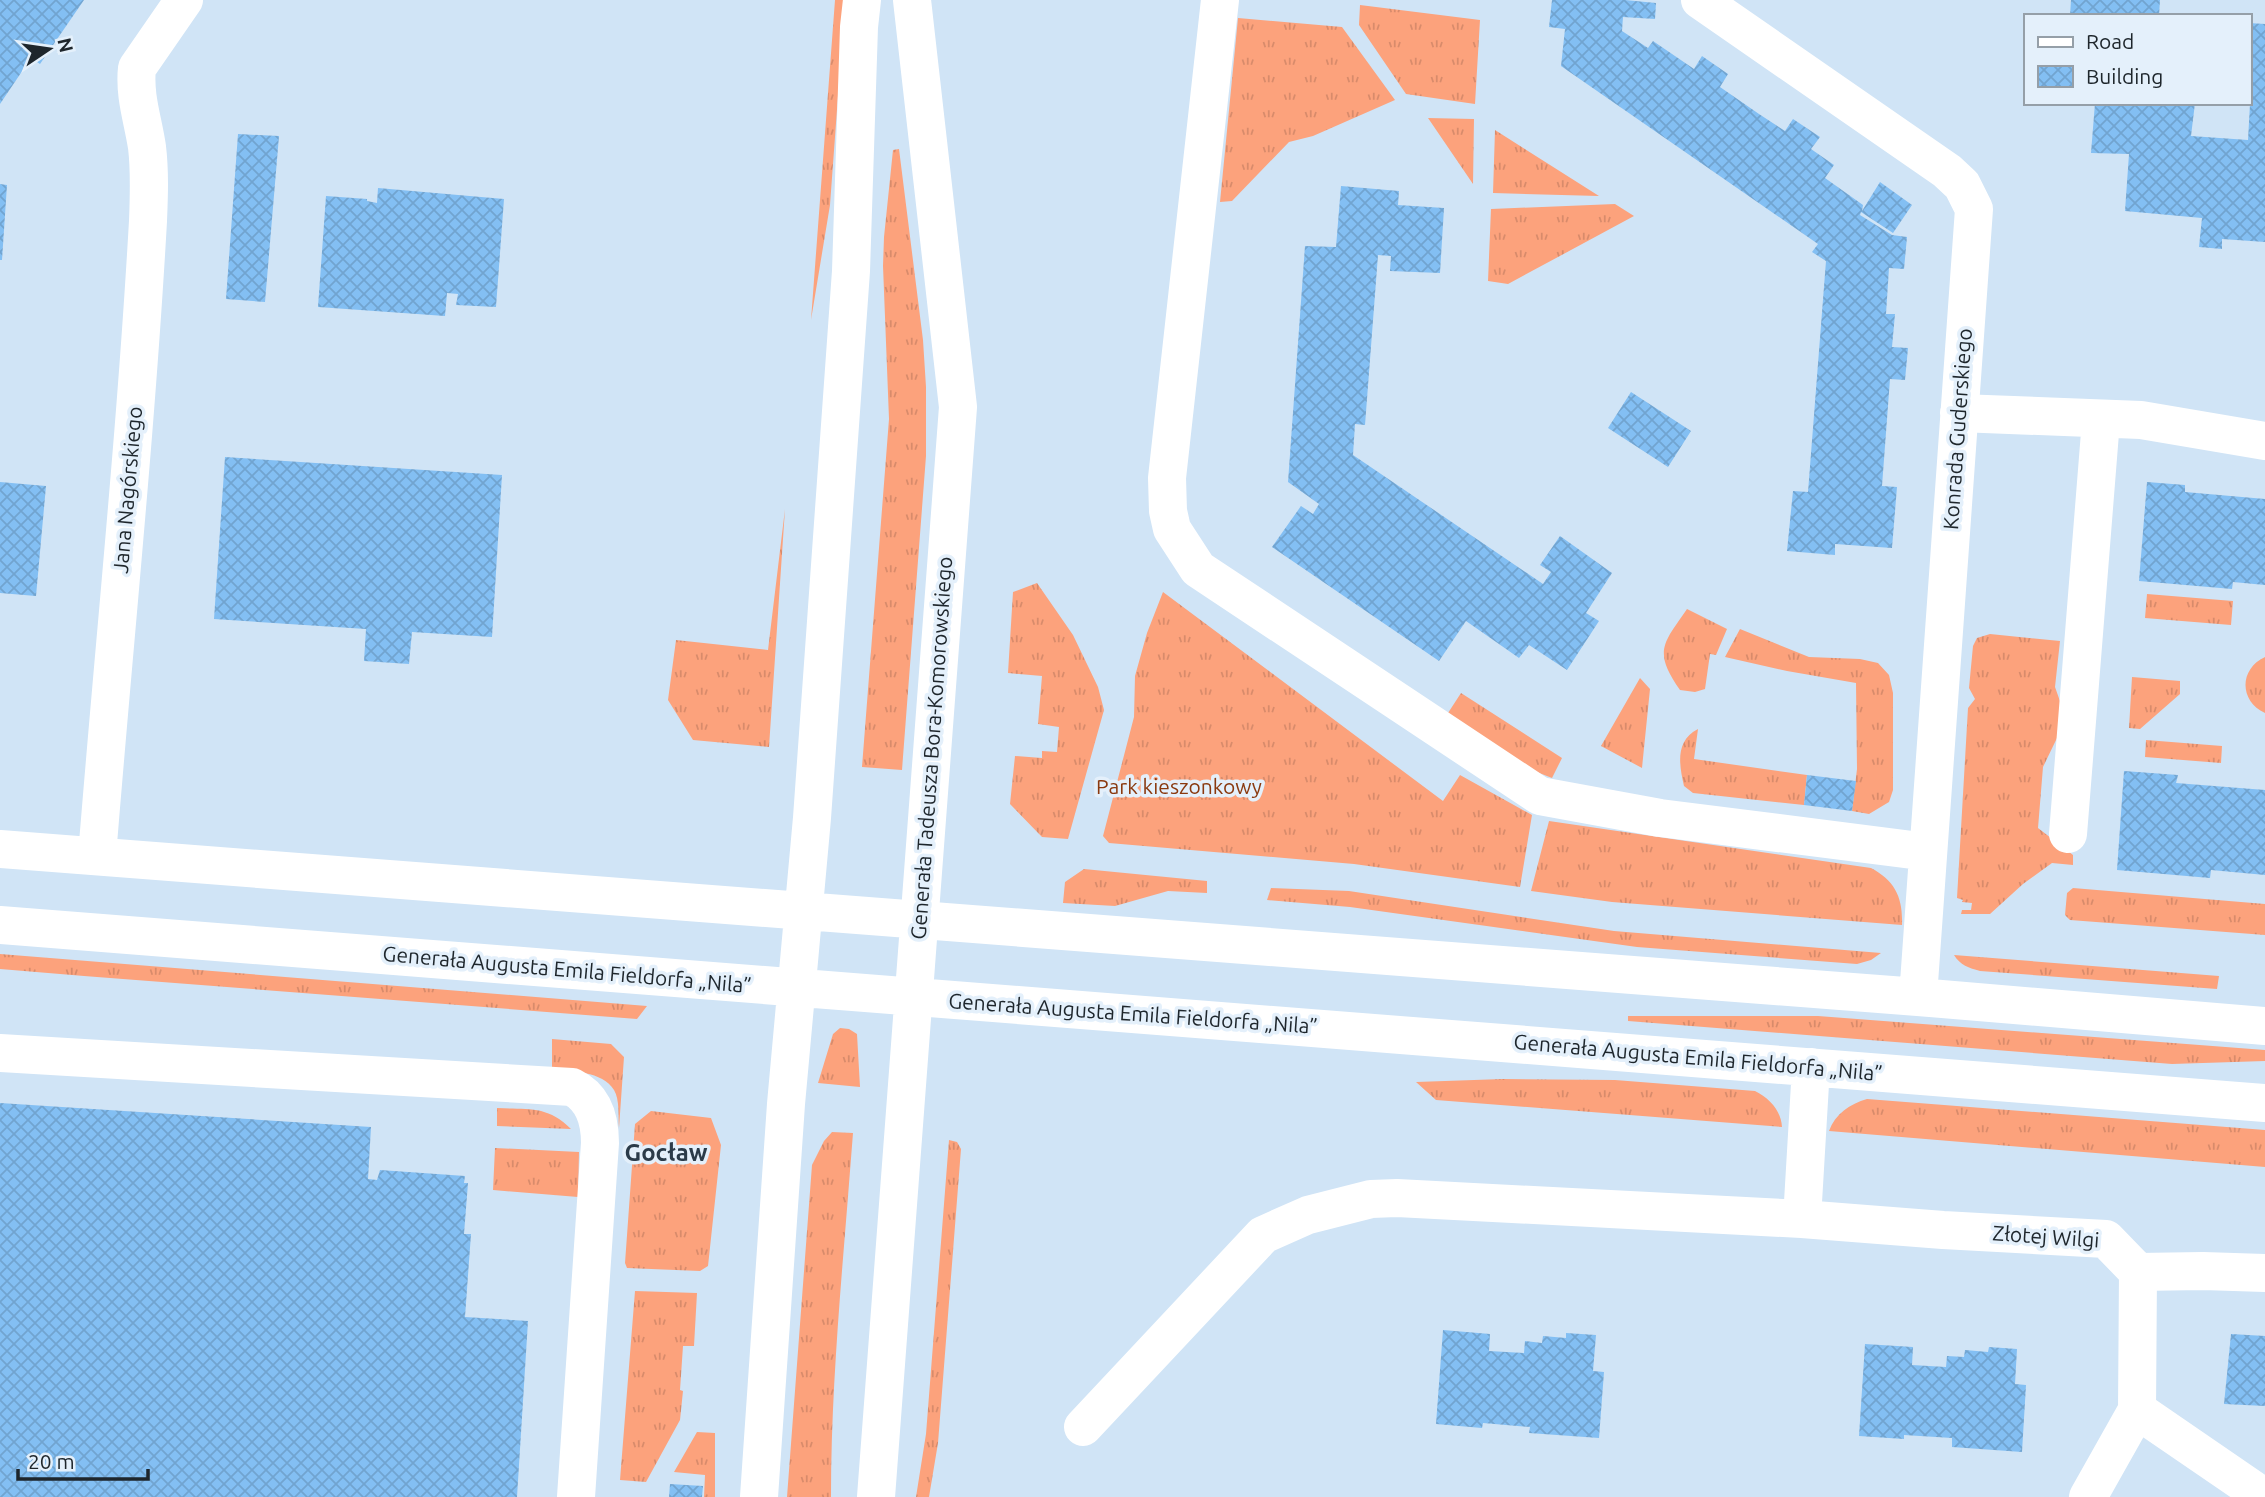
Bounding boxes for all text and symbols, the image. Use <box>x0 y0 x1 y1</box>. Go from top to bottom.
north arrow <box>14 14 84 84</box>
legend <box>2024 14 2251 105</box>
text: Road <box>2086 29 2134 53</box>
text: N <box>53 36 78 55</box>
text: Building <box>2086 64 2163 88</box>
street label: Konrada Guderskiego <box>1938 327 1976 530</box>
street label: Jana Nagórskiego <box>108 405 146 574</box>
street label: Generała Tadeusza Bora-Komorowskiego <box>906 556 956 940</box>
park label: Park kieszonkowy <box>1096 774 1262 798</box>
street label: Generała Augusta Emila Fieldorfa „Nila” <box>382 941 752 997</box>
street label: Generała Augusta Emila Fieldorfa „Nila” <box>948 988 1319 1038</box>
street label: Generała Augusta Emila Fieldorfa „Nila” <box>1513 1029 1883 1085</box>
district label: Gocław <box>625 1139 708 1166</box>
street label: Złotej Wilgi <box>1992 1220 2100 1252</box>
scale bar <box>18 1438 147 1482</box>
text: 20 m <box>28 1449 75 1473</box>

